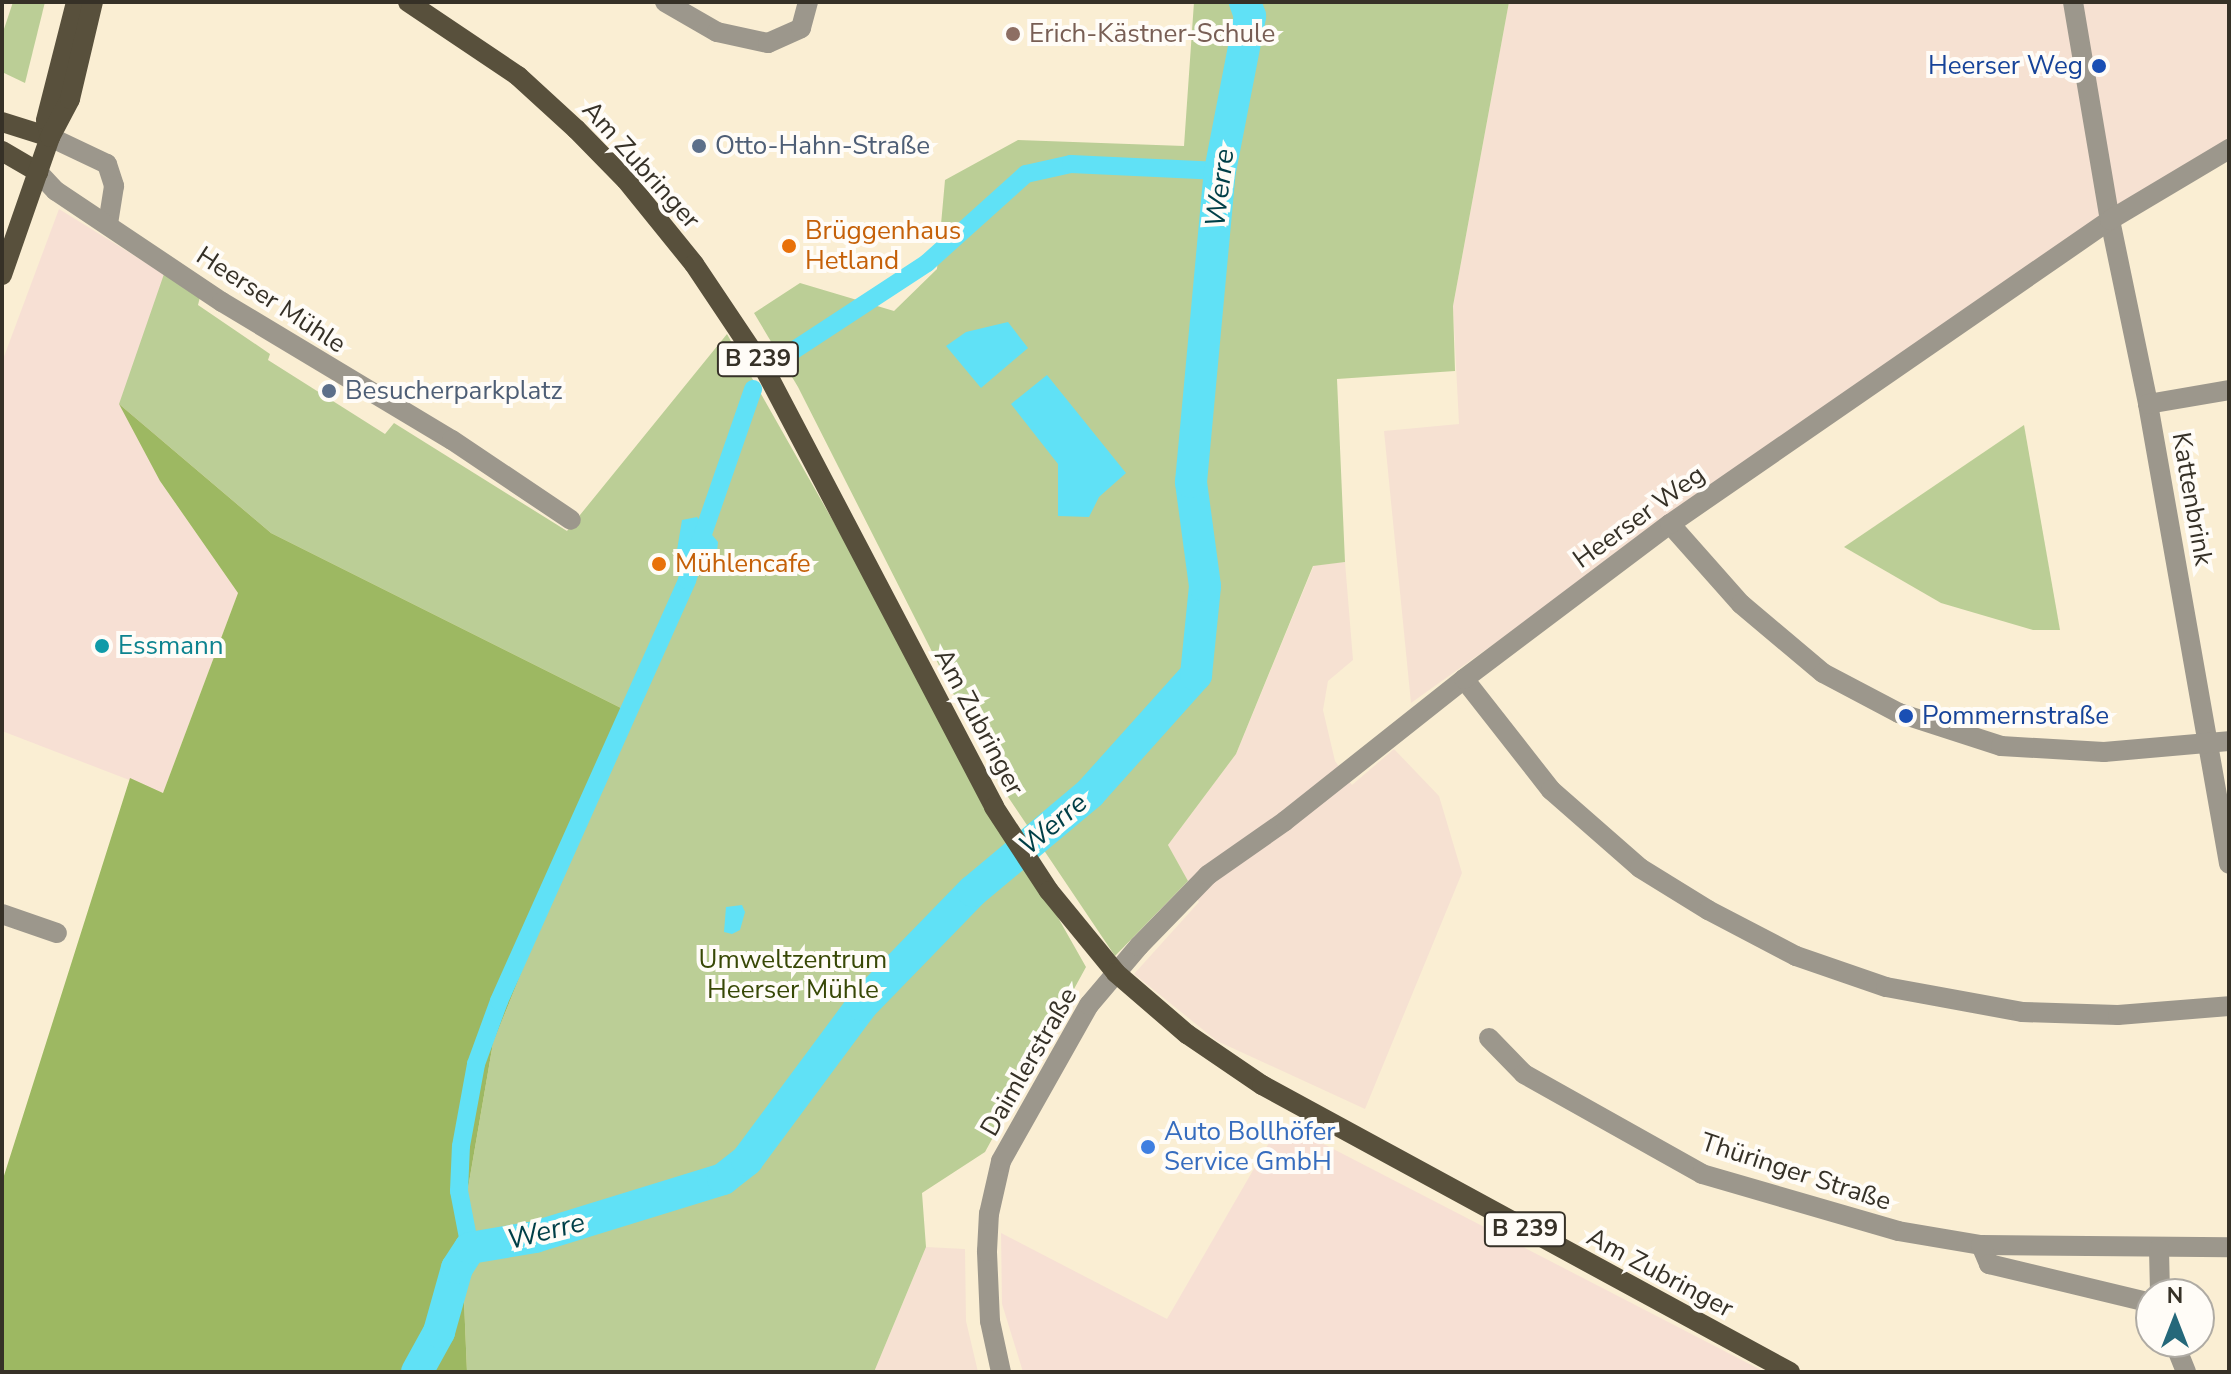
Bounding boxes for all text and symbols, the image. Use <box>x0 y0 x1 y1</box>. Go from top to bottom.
place label: Erich-Kästner-Schule <box>1029 18 1275 50</box>
marker: Erich-Kästner-Schule <box>1004 25 1022 43</box>
place label: Heerser Weg <box>1928 50 2083 82</box>
marker: Heerser Weg <box>2090 57 2108 75</box>
street label: Am Zubringer <box>575 95 707 235</box>
place label: Otto-Hahn-Straße <box>715 130 930 162</box>
marker: Otto-Hahn-Straße <box>690 137 708 155</box>
water label: Werre <box>1199 147 1241 229</box>
place label: Brüggenhaus Hetland <box>805 215 961 276</box>
marker: Brüggenhaus Hetland <box>780 237 798 255</box>
street label: Heerser Mühle <box>190 240 352 360</box>
road number: B 239 <box>716 339 800 379</box>
place label: Besucherparkplatz <box>345 375 562 407</box>
marker: Besucherparkplatz <box>320 382 338 400</box>
street label: Kattenbrink <box>2165 430 2219 568</box>
street label: Heerser Weg <box>1567 459 1711 575</box>
place label: Mühlencafe <box>675 548 811 580</box>
marker: Mühlencafe <box>650 555 668 573</box>
place label: Essmann <box>118 630 224 662</box>
marker: Essmann <box>93 637 111 655</box>
street label: Am Zubringer <box>927 644 1031 800</box>
place label: Pommernstraße <box>1922 700 2109 732</box>
marker: Pommernstraße <box>1897 707 1915 725</box>
water label: Werre <box>1012 786 1094 862</box>
park label: Umweltzentrum Heerser Mühle <box>699 944 887 1006</box>
street label: Daimlerstraße <box>974 982 1084 1142</box>
place label: Auto Bollhöfer Service GmbH <box>1164 1116 1336 1178</box>
street label: Thüringer Straße <box>1697 1127 1895 1217</box>
marker: Auto Bollhöfer Service GmbH <box>1139 1138 1157 1156</box>
water label: Werre <box>504 1205 588 1257</box>
road number: B 239 <box>1483 1209 1567 1249</box>
street label: Am Zubringer <box>1582 1221 1738 1325</box>
north arrow <box>2135 1278 2215 1358</box>
text: N <box>2167 1281 2183 1311</box>

